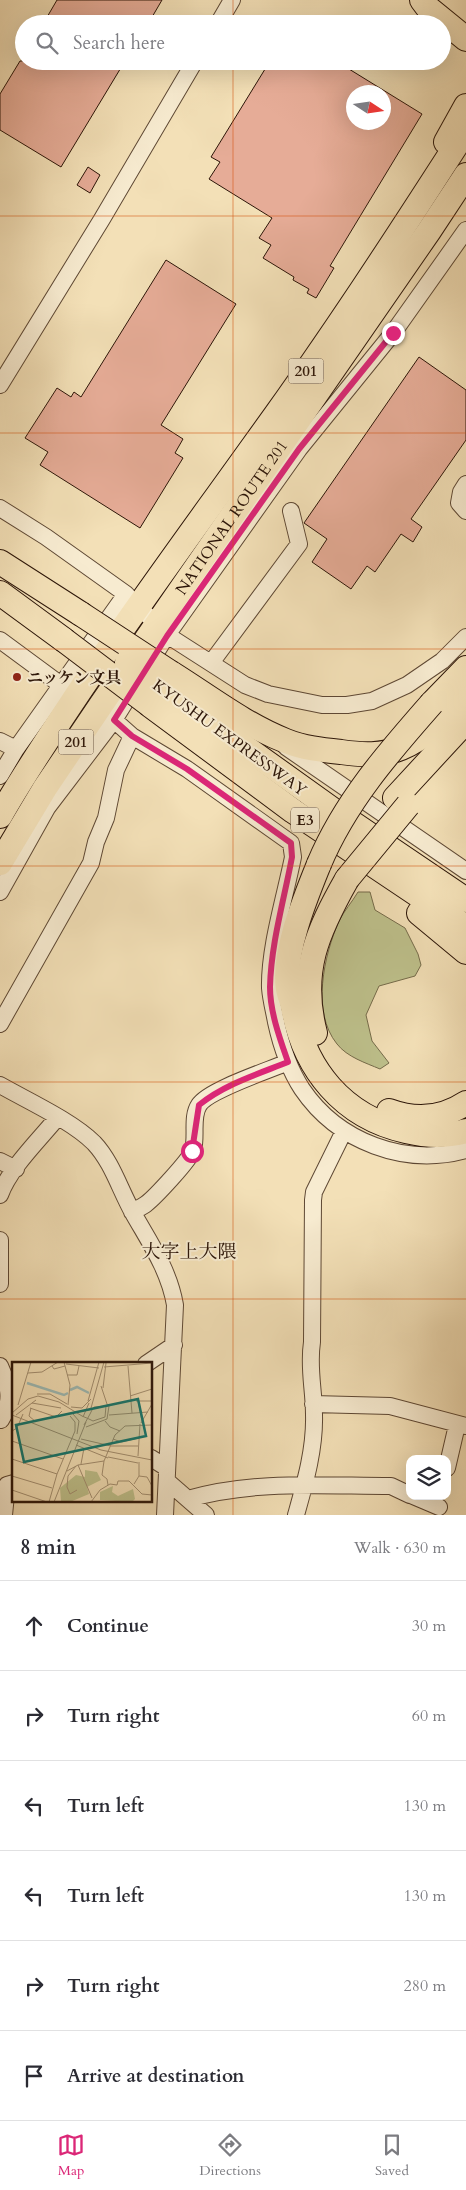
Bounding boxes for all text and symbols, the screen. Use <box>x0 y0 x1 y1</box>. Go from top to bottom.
search box <box>15 15 451 70</box>
icon: search <box>33 29 61 57</box>
text: Search here <box>73 30 165 56</box>
north arrow <box>346 85 391 130</box>
route end <box>382 322 405 345</box>
road number: 201 <box>288 358 324 384</box>
street label: NATIONAL ROUTE 201 <box>171 436 293 599</box>
place label: ニッケン文具 <box>27 667 122 689</box>
marker: ニッケン文具 <box>11 671 23 683</box>
street label: KYUSHU EXPRESSWAY <box>148 674 311 801</box>
road number: 201 <box>58 730 94 754</box>
road number: E3 <box>291 808 319 832</box>
route start <box>181 1140 204 1163</box>
district label: 大字上大隈 <box>141 1239 237 1265</box>
inset map <box>12 1362 152 1502</box>
map controls <box>406 1455 451 1500</box>
button: layers <box>406 1455 451 1500</box>
text: 8 min <box>20 1533 76 1562</box>
text: Walk · 630 m <box>354 1537 446 1559</box>
icon: ahead <box>20 1612 48 1640</box>
text: Continue <box>67 1613 149 1639</box>
text: 30 m <box>412 1615 446 1637</box>
icon: right <box>20 1702 48 1730</box>
text: Turn right <box>67 1703 159 1729</box>
text: 60 m <box>412 1705 446 1727</box>
icon: left <box>20 1792 48 1820</box>
text: Turn left <box>67 1793 144 1819</box>
text: 130 m <box>404 1795 446 1817</box>
icon: left <box>20 1882 48 1910</box>
text: Turn left <box>67 1883 144 1909</box>
text: 130 m <box>404 1885 446 1907</box>
icon: right <box>20 1972 48 2000</box>
text: Turn right <box>67 1973 159 1999</box>
text: 280 m <box>404 1975 446 1997</box>
icon: arrive <box>20 2062 48 2090</box>
text: Arrive at destination <box>67 2063 244 2089</box>
tab: Map <box>57 2131 85 2180</box>
tab: Directions <box>199 2131 261 2180</box>
tab: Saved <box>375 2131 409 2180</box>

